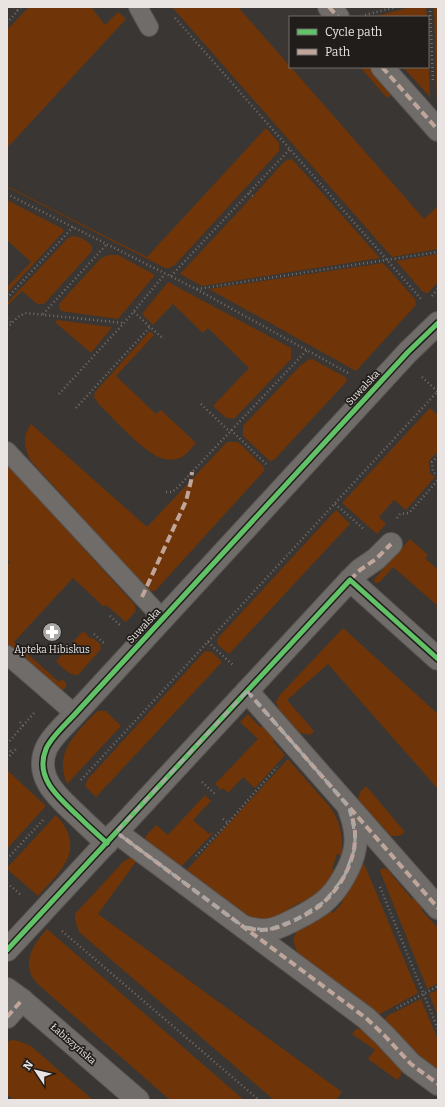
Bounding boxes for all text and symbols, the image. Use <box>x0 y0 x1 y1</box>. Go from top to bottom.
legend <box>289 16 429 68</box>
text: Cycle path <box>325 25 383 39</box>
text: Path <box>325 45 351 59</box>
street label: Suwalska <box>344 368 383 408</box>
street label: Suwalska <box>125 606 164 646</box>
pharmacy icon: Apteka Hibiskus <box>41 621 63 643</box>
place label: Apteka Hibiskus <box>14 644 90 656</box>
street label: Łabiszyńska <box>48 1020 99 1067</box>
north arrow <box>16 1051 56 1091</box>
text: N <box>20 1058 36 1073</box>

